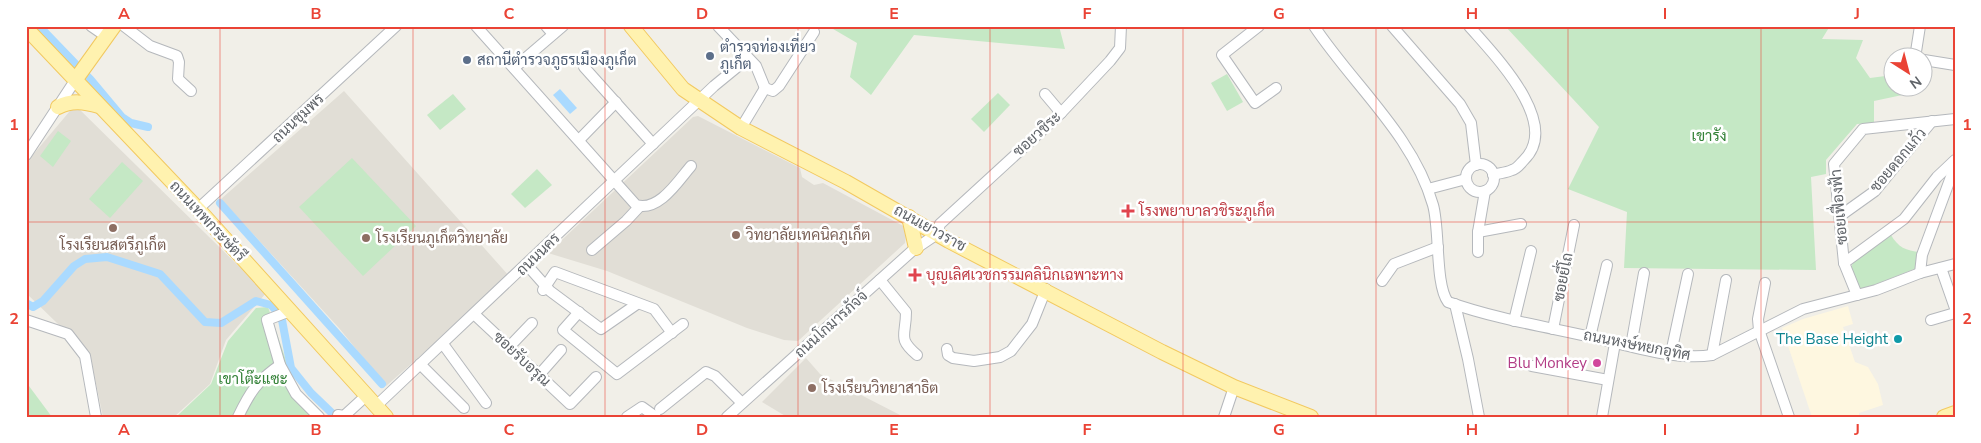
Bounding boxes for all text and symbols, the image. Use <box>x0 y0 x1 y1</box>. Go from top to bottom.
text: A <box>118 3 130 25</box>
text: B <box>310 3 322 25</box>
text: C <box>504 3 515 25</box>
text: D <box>696 3 708 25</box>
text: E <box>889 3 899 25</box>
text: F <box>1083 3 1092 25</box>
text: G <box>1273 3 1285 25</box>
text: H <box>1466 3 1478 25</box>
text: I <box>1663 3 1667 25</box>
text: J <box>1853 3 1860 25</box>
place label: ตำรวจท่องเที่ยว ภูเก็ต <box>720 32 816 74</box>
north arrow <box>1884 48 1934 98</box>
place label: สถานีตำรวจภูธรเมืองภูเก็ต <box>477 49 637 70</box>
marker: ตำรวจท่องเที่ยว ภูเก็ต <box>704 50 716 62</box>
marker: สถานีตำรวจภูธรเมืองภูเก็ต <box>461 54 473 66</box>
text: N <box>1906 71 1925 93</box>
street label: ถนนชุมพร <box>268 89 329 148</box>
street label: ซอยวชิระ <box>1009 107 1065 161</box>
text: 1 <box>9 114 19 136</box>
text: 1 <box>1962 114 1972 136</box>
street label: ซอยดอกแก้ว <box>1865 124 1931 196</box>
park label: เขารัง <box>1692 126 1726 146</box>
street label: ซอยเฟื่องฟ้า <box>1821 168 1852 246</box>
street label: ถนนเทพกระษัตรี <box>165 176 251 266</box>
street label: ถนนเยาวราช <box>890 200 970 256</box>
place label: โรงพยาบาลวชิระภูเก็ต <box>1138 200 1275 221</box>
marker: โรงพยาบาลวชิระภูเก็ต <box>1121 204 1135 218</box>
marker: โรงเรียนสตรีภูเก็ต <box>107 222 119 234</box>
place label: วิทยาลัยเทคนิคภูเก็ต <box>746 224 870 245</box>
place label: โรงเรียนภูเก็ตวิทยาลัย <box>375 227 508 248</box>
street label: ถนนนคร <box>512 228 564 280</box>
marker: วิทยาลัยเทคนิคภูเก็ต <box>730 229 742 241</box>
marker: โรงเรียนภูเก็ตวิทยาลัย <box>360 232 372 244</box>
place label: โรงเรียนสตรีภูเก็ต <box>59 234 166 255</box>
street label: ซอยยี่โถ <box>1544 250 1578 303</box>
place label: บุญเลิศเวชกรรมคลินิกเฉพาะทาง <box>926 265 1123 286</box>
marker: บุญเลิศเวชกรรมคลินิกเฉพาะทาง <box>908 268 922 282</box>
street label: ถนนโกมารภัจจ์ <box>790 286 872 362</box>
text: 2 <box>9 308 19 330</box>
text: 2 <box>1962 308 1972 330</box>
street label: ถนนหงษ์หยกอุทิศ <box>1582 325 1692 366</box>
street label: ซอยรับอรุณ <box>488 327 555 392</box>
place label: The Base Height <box>1776 329 1889 349</box>
marker: The Base Height <box>1892 333 1904 345</box>
place label: Blu Monkey <box>1508 353 1587 373</box>
marker: Blu Monkey <box>1591 357 1603 369</box>
park label: เขาโต๊ะแซะ <box>218 369 288 389</box>
place label: โรงเรียนวิทยาสาธิต <box>821 378 938 398</box>
marker: โรงเรียนวิทยาสาธิต <box>806 382 818 394</box>
text: A <box>118 419 130 441</box>
text: B <box>310 419 322 441</box>
text: C <box>504 419 515 441</box>
text: D <box>696 419 708 441</box>
text: E <box>889 419 899 441</box>
text: F <box>1083 419 1092 441</box>
text: G <box>1273 419 1285 441</box>
text: H <box>1466 419 1478 441</box>
text: I <box>1663 419 1667 441</box>
text: J <box>1853 419 1860 441</box>

